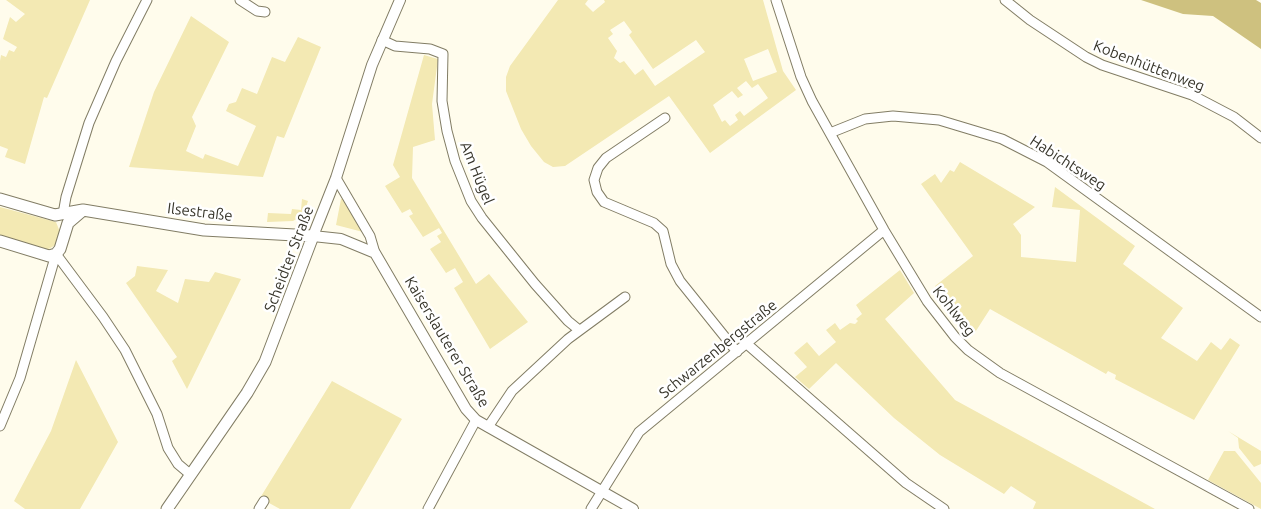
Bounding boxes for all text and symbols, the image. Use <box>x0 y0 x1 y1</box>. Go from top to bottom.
street label: Kobenhüttenweg <box>1091 37 1207 95</box>
street label: Habichtsweg <box>1027 132 1109 194</box>
street label: Am Hügel <box>456 139 498 207</box>
street label: Ilsestraße <box>166 199 234 225</box>
street label: Scheidter Straße <box>261 204 317 314</box>
street label: Kaiserslauterer Straße <box>401 273 493 411</box>
street label: Kohlweg <box>929 282 979 340</box>
street label: Schwarzenbergstraße <box>655 296 781 402</box>

